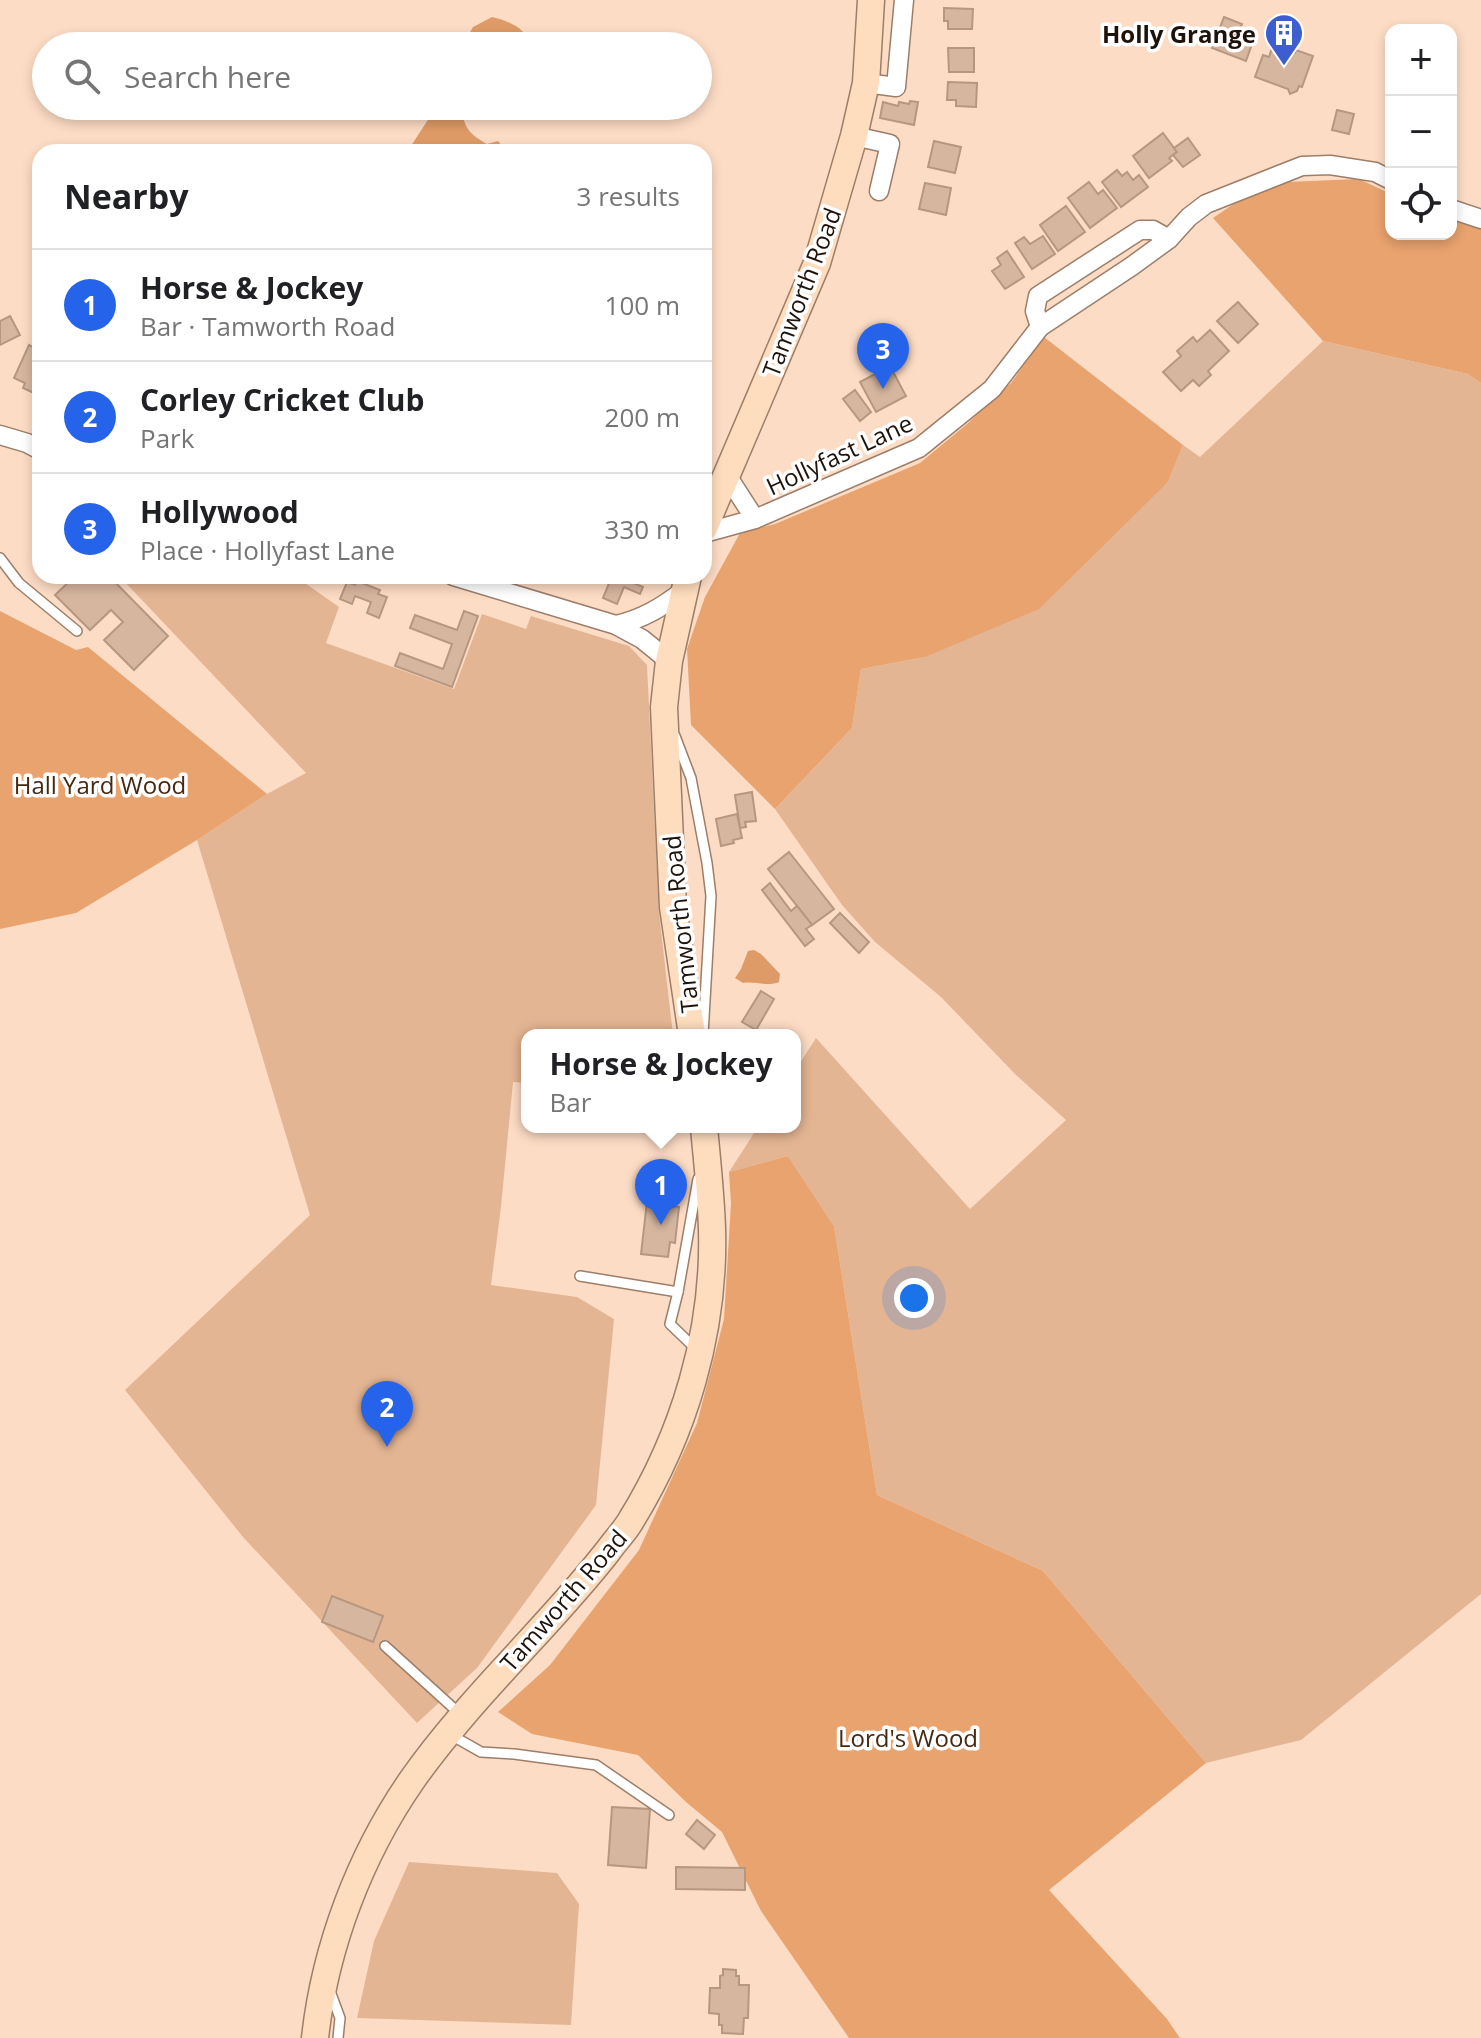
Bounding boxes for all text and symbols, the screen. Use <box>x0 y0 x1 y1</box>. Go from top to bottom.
building icon: Holly Grange <box>1263 12 1305 67</box>
place label: Holly Grange <box>1102 17 1256 50</box>
map controls <box>1385 24 1457 240</box>
button: + <box>1385 24 1457 96</box>
search box <box>32 32 712 120</box>
icon: search <box>60 54 104 98</box>
text: Search here <box>124 56 291 97</box>
button: − <box>1385 96 1457 168</box>
button: locate <box>1385 168 1457 240</box>
text: Nearby <box>64 173 189 219</box>
text: 3 results <box>577 178 680 214</box>
street label: Tamworth Road <box>754 203 848 381</box>
text: Horse & Jockey <box>140 267 363 308</box>
text: 1 <box>83 287 97 323</box>
text: 100 m <box>605 287 680 323</box>
text: Bar · Tamworth Road <box>140 308 395 344</box>
pin: 3 <box>857 323 909 389</box>
text: Corley Cricket Club <box>140 379 425 420</box>
text: 2 <box>83 399 97 435</box>
text: 200 m <box>605 399 680 435</box>
street label: Hollyfast Lane <box>760 406 918 502</box>
text: Park <box>140 420 194 456</box>
text: Hollywood <box>140 491 299 532</box>
text: 3 <box>83 511 97 547</box>
text: 330 m <box>605 511 680 547</box>
text: Place · Hollyfast Lane <box>140 532 395 568</box>
park label: Hall Yard Wood <box>14 768 186 801</box>
street label: Tamworth Road <box>654 834 706 1014</box>
popup <box>521 1029 801 1133</box>
text: Horse & Jockey <box>549 1043 773 1084</box>
text: Bar <box>549 1084 591 1120</box>
pin: 1 <box>635 1159 687 1225</box>
your location <box>894 1278 934 1318</box>
pin: 2 <box>361 1381 413 1447</box>
street label: Tamworth Road <box>492 1522 634 1678</box>
park label: Lord's Wood <box>838 1721 978 1754</box>

